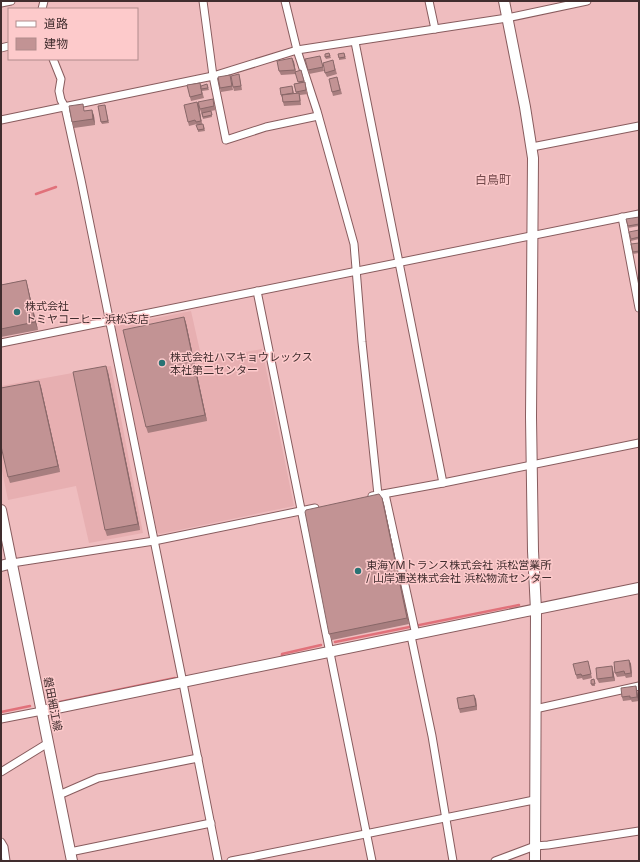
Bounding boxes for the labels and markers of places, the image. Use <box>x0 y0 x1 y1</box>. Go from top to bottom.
place label: 株式会社 トミヤコーヒー 浜松支店 <box>25 299 149 326</box>
marker: 株式会社 トミヤコーヒー 浜松支店 <box>12 307 22 317</box>
place label: 株式会社ハマキョウレックス 本社第二センター <box>170 350 313 377</box>
marker: 株式会社ハマキョウレックス 本社第二センター <box>157 358 167 368</box>
place label: 東海YMトランス株式会社 浜松営業所 / 山岸運送株式会社 浜松物流センター <box>366 558 552 585</box>
marker: 東海YMトランス株式会社 浜松営業所 / 山岸運送株式会社 浜松物流センター <box>353 566 363 576</box>

